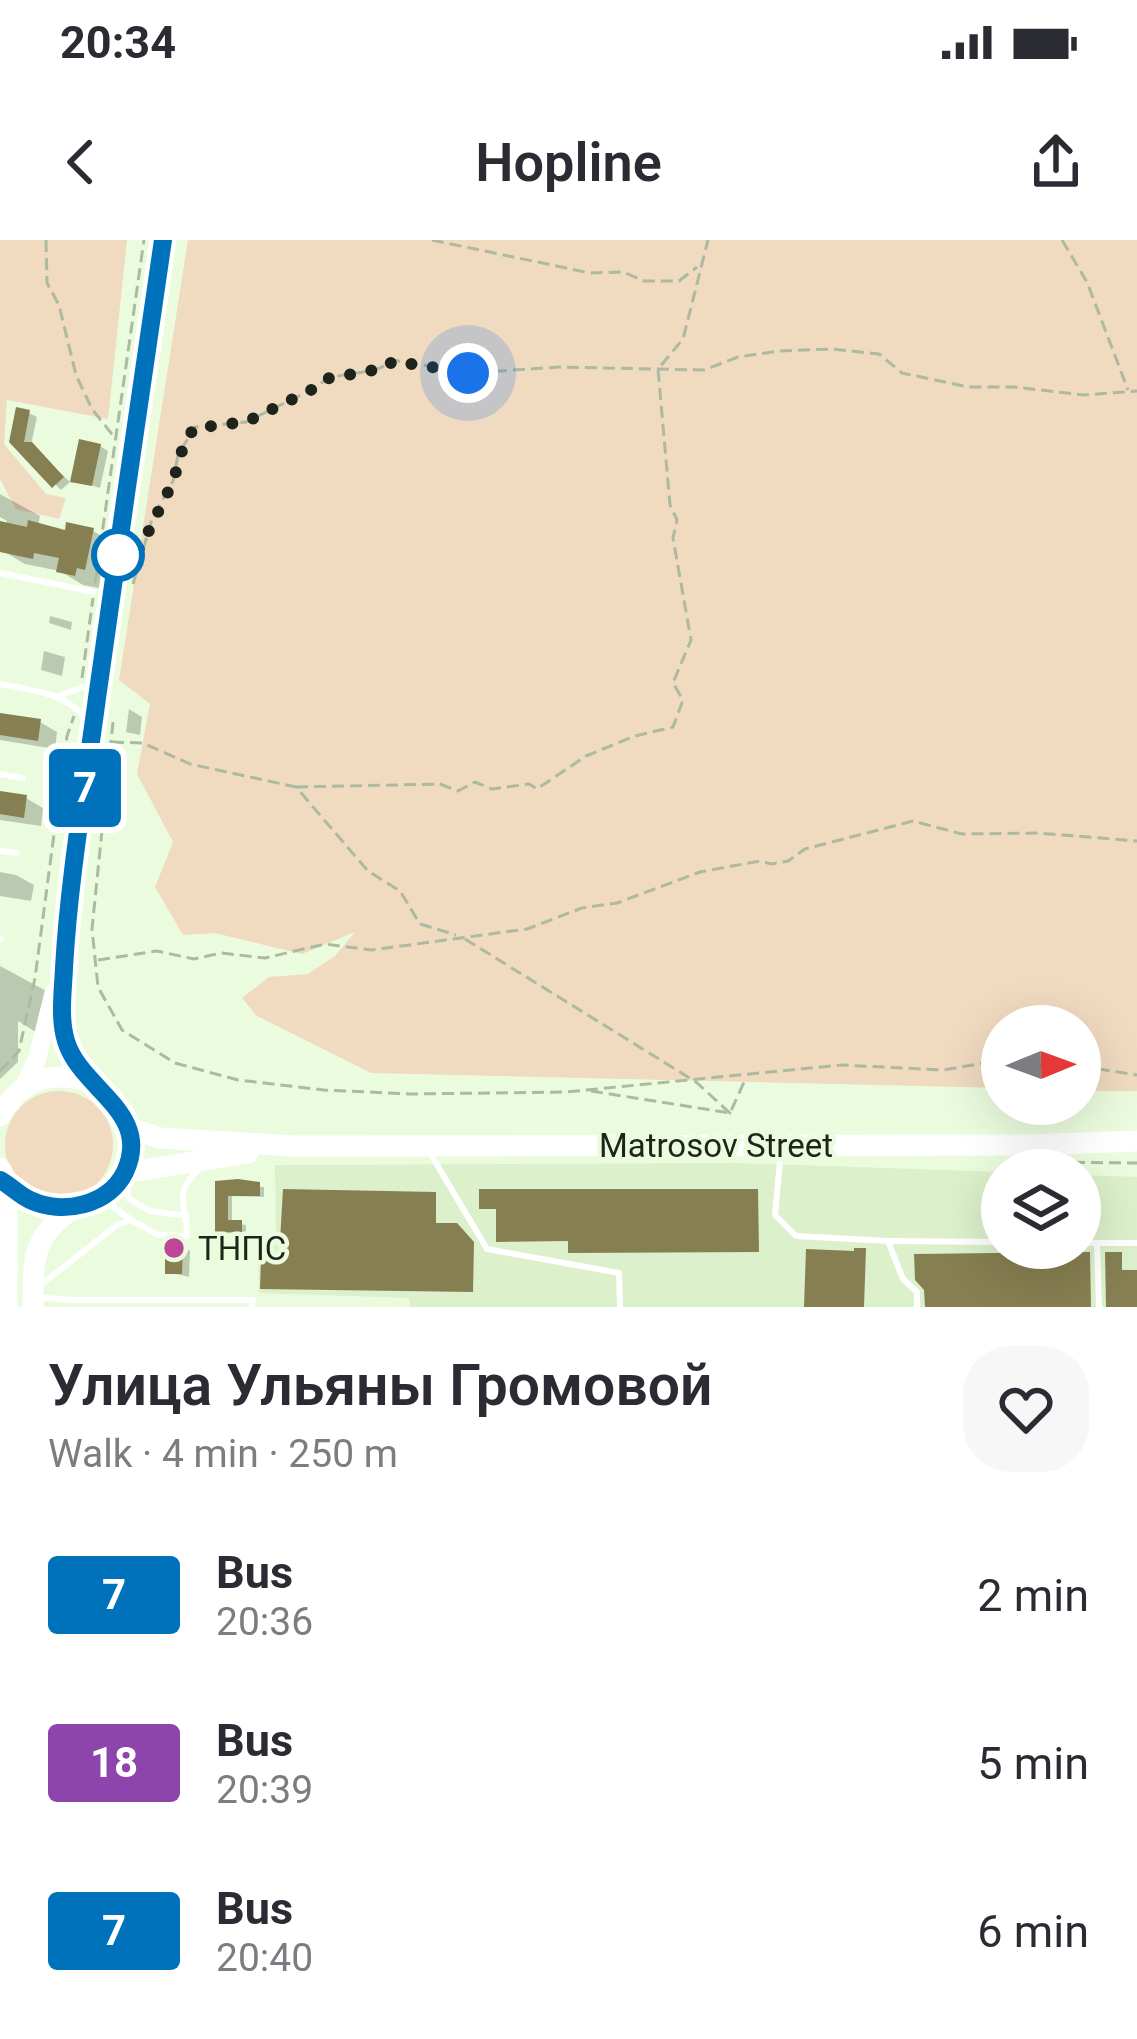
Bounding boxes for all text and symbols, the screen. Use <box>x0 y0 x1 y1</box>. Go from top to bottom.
text: 20:34 <box>60 16 176 69</box>
icon: back <box>48 129 114 195</box>
icon: share <box>1023 129 1089 195</box>
text: Hopline <box>475 131 662 194</box>
your location <box>438 343 498 403</box>
unlabelled marker <box>93 530 143 580</box>
line badge: 7 <box>46 749 124 827</box>
text: 7 <box>73 763 97 812</box>
north arrow <box>981 1005 1101 1125</box>
map controls <box>981 1005 1101 1269</box>
street label: Matrosov Street <box>599 1126 833 1165</box>
button: layers <box>981 1149 1101 1269</box>
place label: ТНПС <box>198 1229 286 1268</box>
marker: ТНПС <box>161 1235 187 1261</box>
button: heart <box>963 1346 1089 1472</box>
text: Улица Ульяны Громовой <box>48 1352 712 1419</box>
text: Walk · 4 min · 250 m <box>48 1431 398 1477</box>
text: Bus <box>216 1546 293 1599</box>
text: 2 min <box>977 1569 1089 1622</box>
text: 7 <box>102 1570 126 1619</box>
text: 20:36 <box>216 1599 313 1645</box>
text: Bus <box>216 1714 293 1767</box>
text: 5 min <box>977 1737 1089 1790</box>
text: 18 <box>90 1738 138 1787</box>
text: 20:39 <box>216 1767 313 1813</box>
text: Bus <box>216 1882 293 1935</box>
text: 6 min <box>977 1905 1089 1958</box>
text: 7 <box>102 1906 126 1955</box>
text: 20:40 <box>216 1935 313 1981</box>

